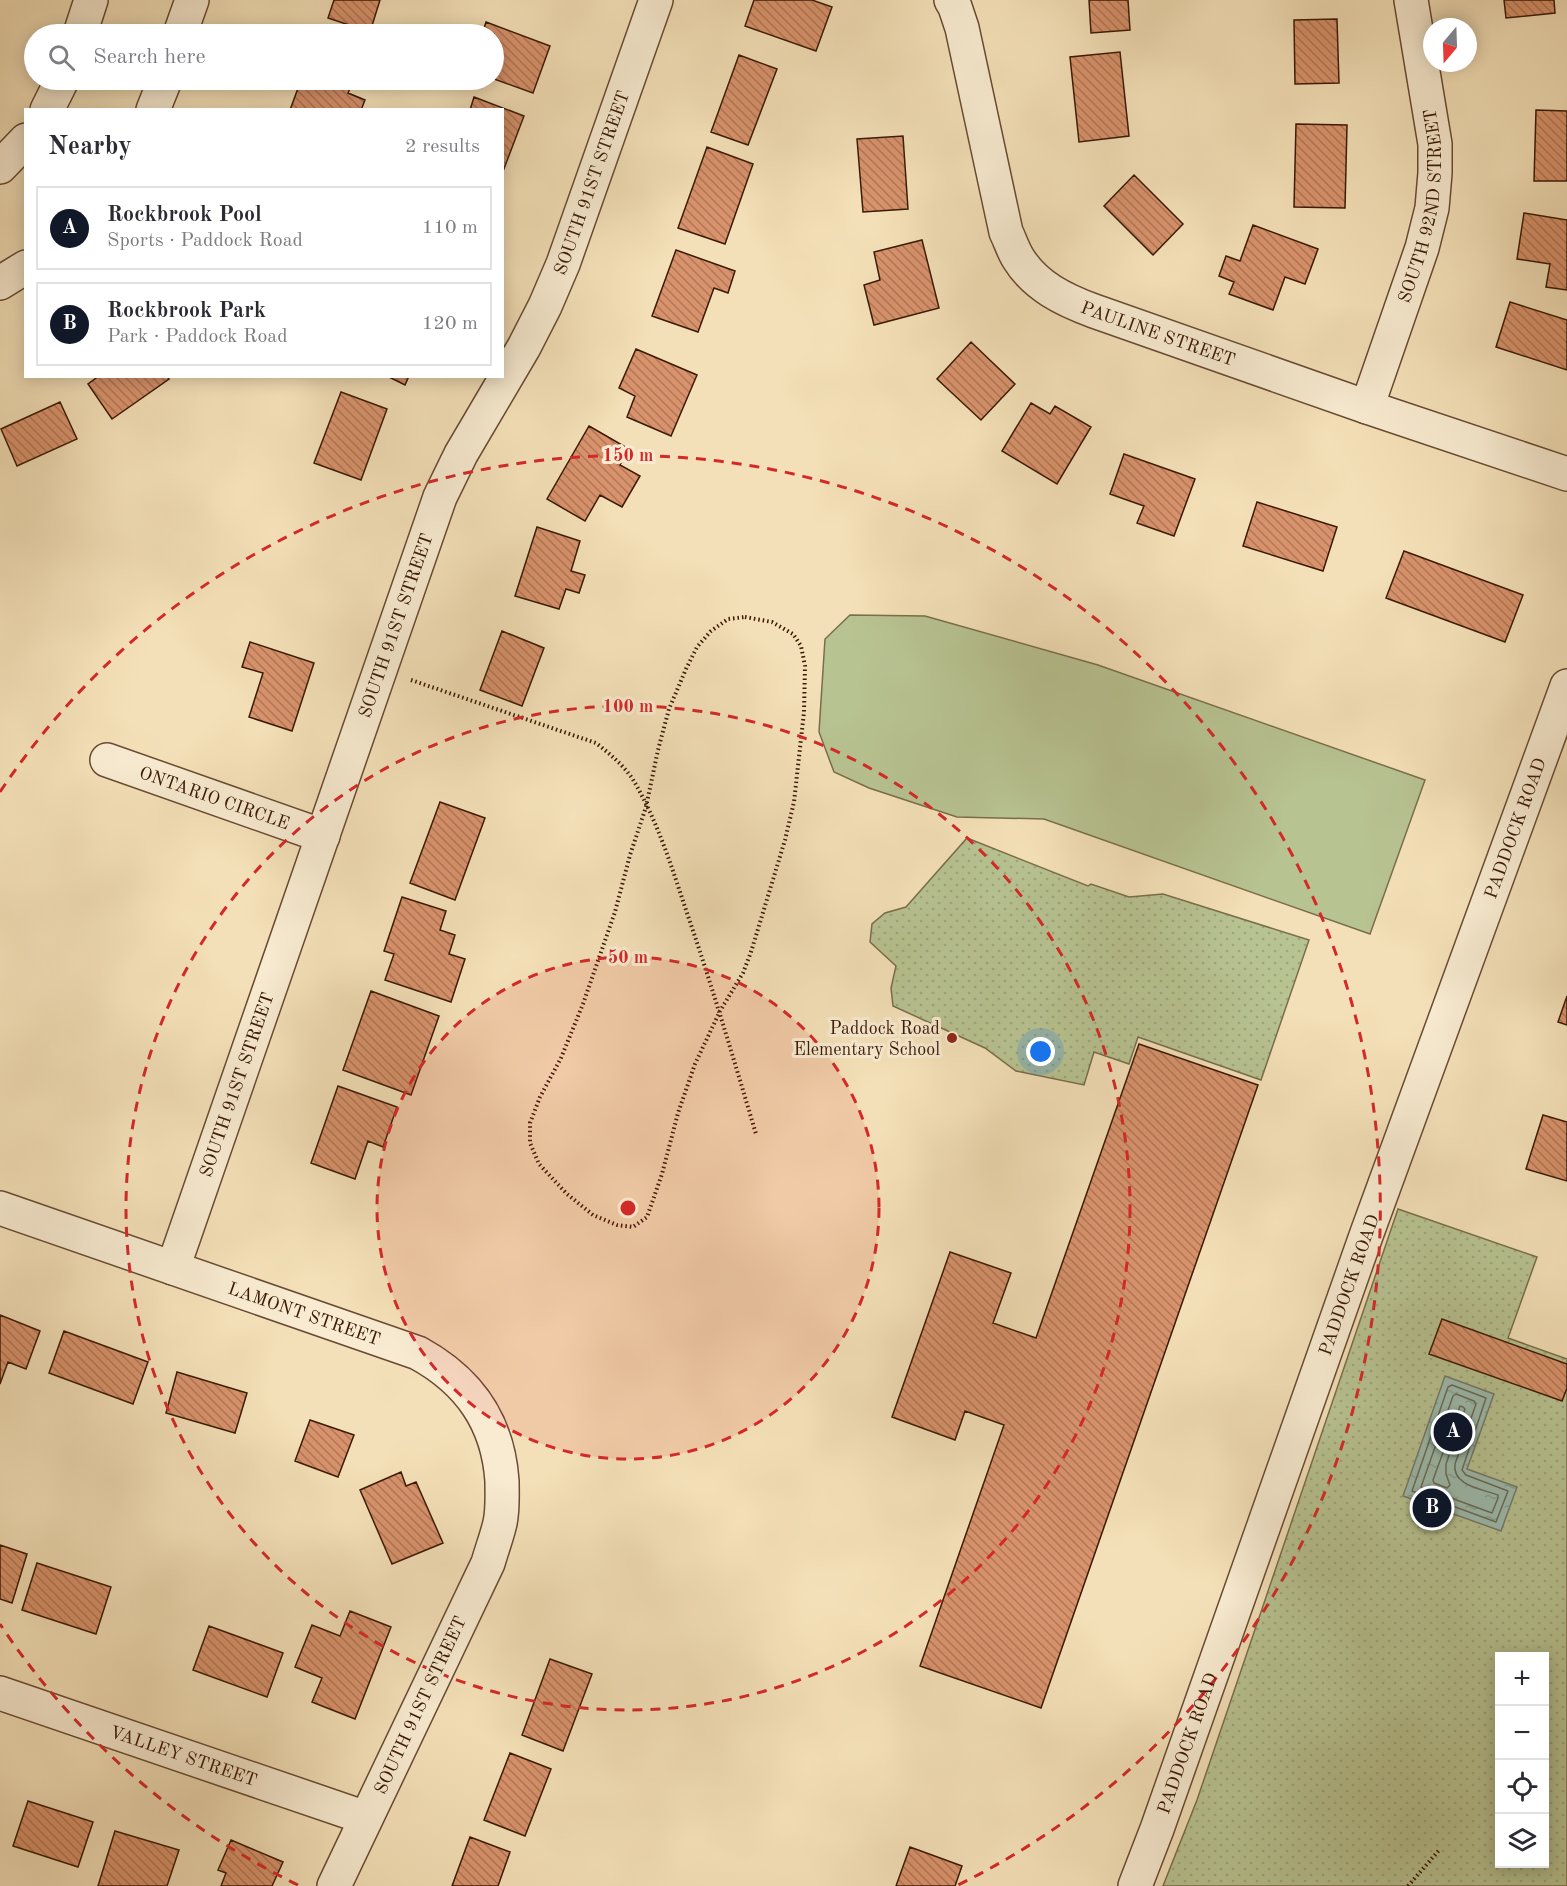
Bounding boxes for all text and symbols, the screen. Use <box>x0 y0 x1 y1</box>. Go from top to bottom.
north arrow <box>1423 18 1477 72</box>
search box <box>24 24 504 90</box>
icon: search <box>45 41 78 74</box>
text: Search here <box>93 46 206 68</box>
street label: SOUTH 91ST STREET <box>551 88 633 278</box>
street label: SOUTH 92ND STREET <box>1396 107 1445 305</box>
text: Nearby <box>48 134 132 160</box>
text: 2 results <box>405 137 480 157</box>
text: Rockbrook Pool <box>107 204 262 226</box>
text: A <box>62 218 77 238</box>
text: 110 m <box>422 218 478 238</box>
text: Sports · Paddock Road <box>107 231 303 251</box>
street label: PAULINE STREET <box>1078 299 1237 370</box>
text: Rockbrook Park <box>107 300 266 322</box>
text: B <box>62 314 77 334</box>
text: 120 m <box>422 314 478 334</box>
text: Park · Paddock Road <box>107 327 288 347</box>
text: 150 m <box>603 447 653 465</box>
street label: SOUTH 91ST STREET <box>356 531 437 720</box>
text: 100 m <box>603 698 653 716</box>
street label: PADDOCK ROAD <box>1482 756 1550 901</box>
street label: ONTARIO CIRCLE <box>137 764 292 833</box>
text: 50 m <box>608 949 648 967</box>
street label: SOUTH 91ST STREET <box>197 990 278 1180</box>
place label: Paddock Road Elementary School <box>793 1020 940 1059</box>
marker: Paddock Road Elementary School <box>945 1031 959 1045</box>
your location <box>1026 1037 1055 1066</box>
centre of rings <box>618 1198 638 1218</box>
street label: PADDOCK ROAD <box>1317 1212 1383 1358</box>
street label: LAMONT STREET <box>225 1280 382 1349</box>
pin: A <box>1434 1410 1472 1454</box>
pin: B <box>1412 1486 1452 1530</box>
street label: SOUTH 91ST STREET <box>372 1614 470 1797</box>
map controls <box>1495 1652 1549 1868</box>
button: + <box>1495 1652 1549 1706</box>
street label: PADDOCK ROAD <box>1155 1671 1221 1817</box>
button: − <box>1495 1706 1549 1760</box>
street label: VALLEY STREET <box>107 1723 259 1790</box>
button: locate <box>1495 1760 1549 1814</box>
button: layers <box>1495 1814 1549 1868</box>

